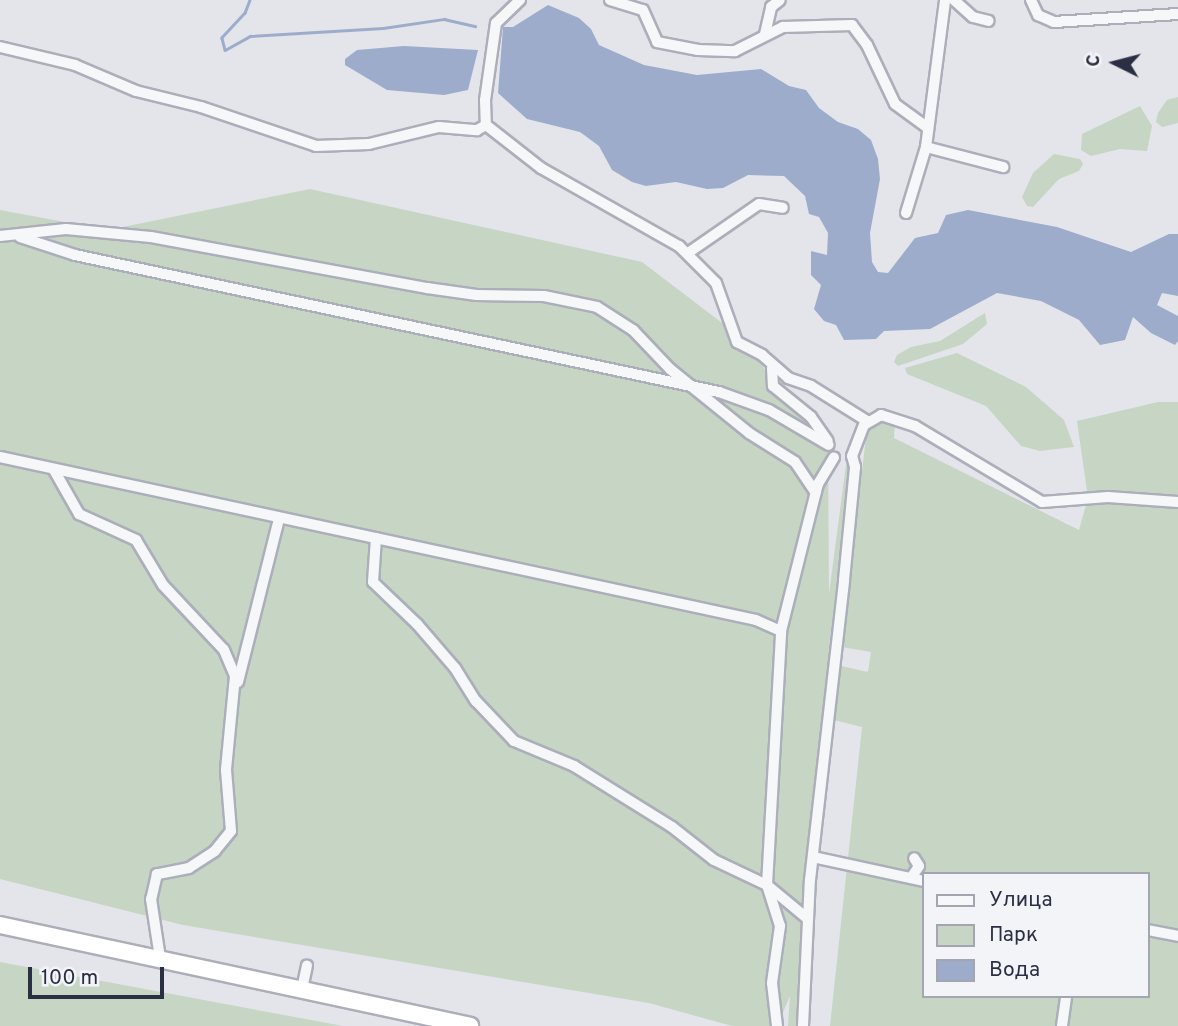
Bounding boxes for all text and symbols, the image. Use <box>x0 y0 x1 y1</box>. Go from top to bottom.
north arrow <box>1080 28 1150 98</box>
text: С <box>1082 54 1107 68</box>
legend <box>922 872 1150 998</box>
text: Улица <box>989 887 1053 914</box>
text: Парк <box>989 922 1038 949</box>
scale bar <box>32 953 168 997</box>
text: Вода <box>989 957 1040 984</box>
text: 100 m <box>41 965 98 992</box>

